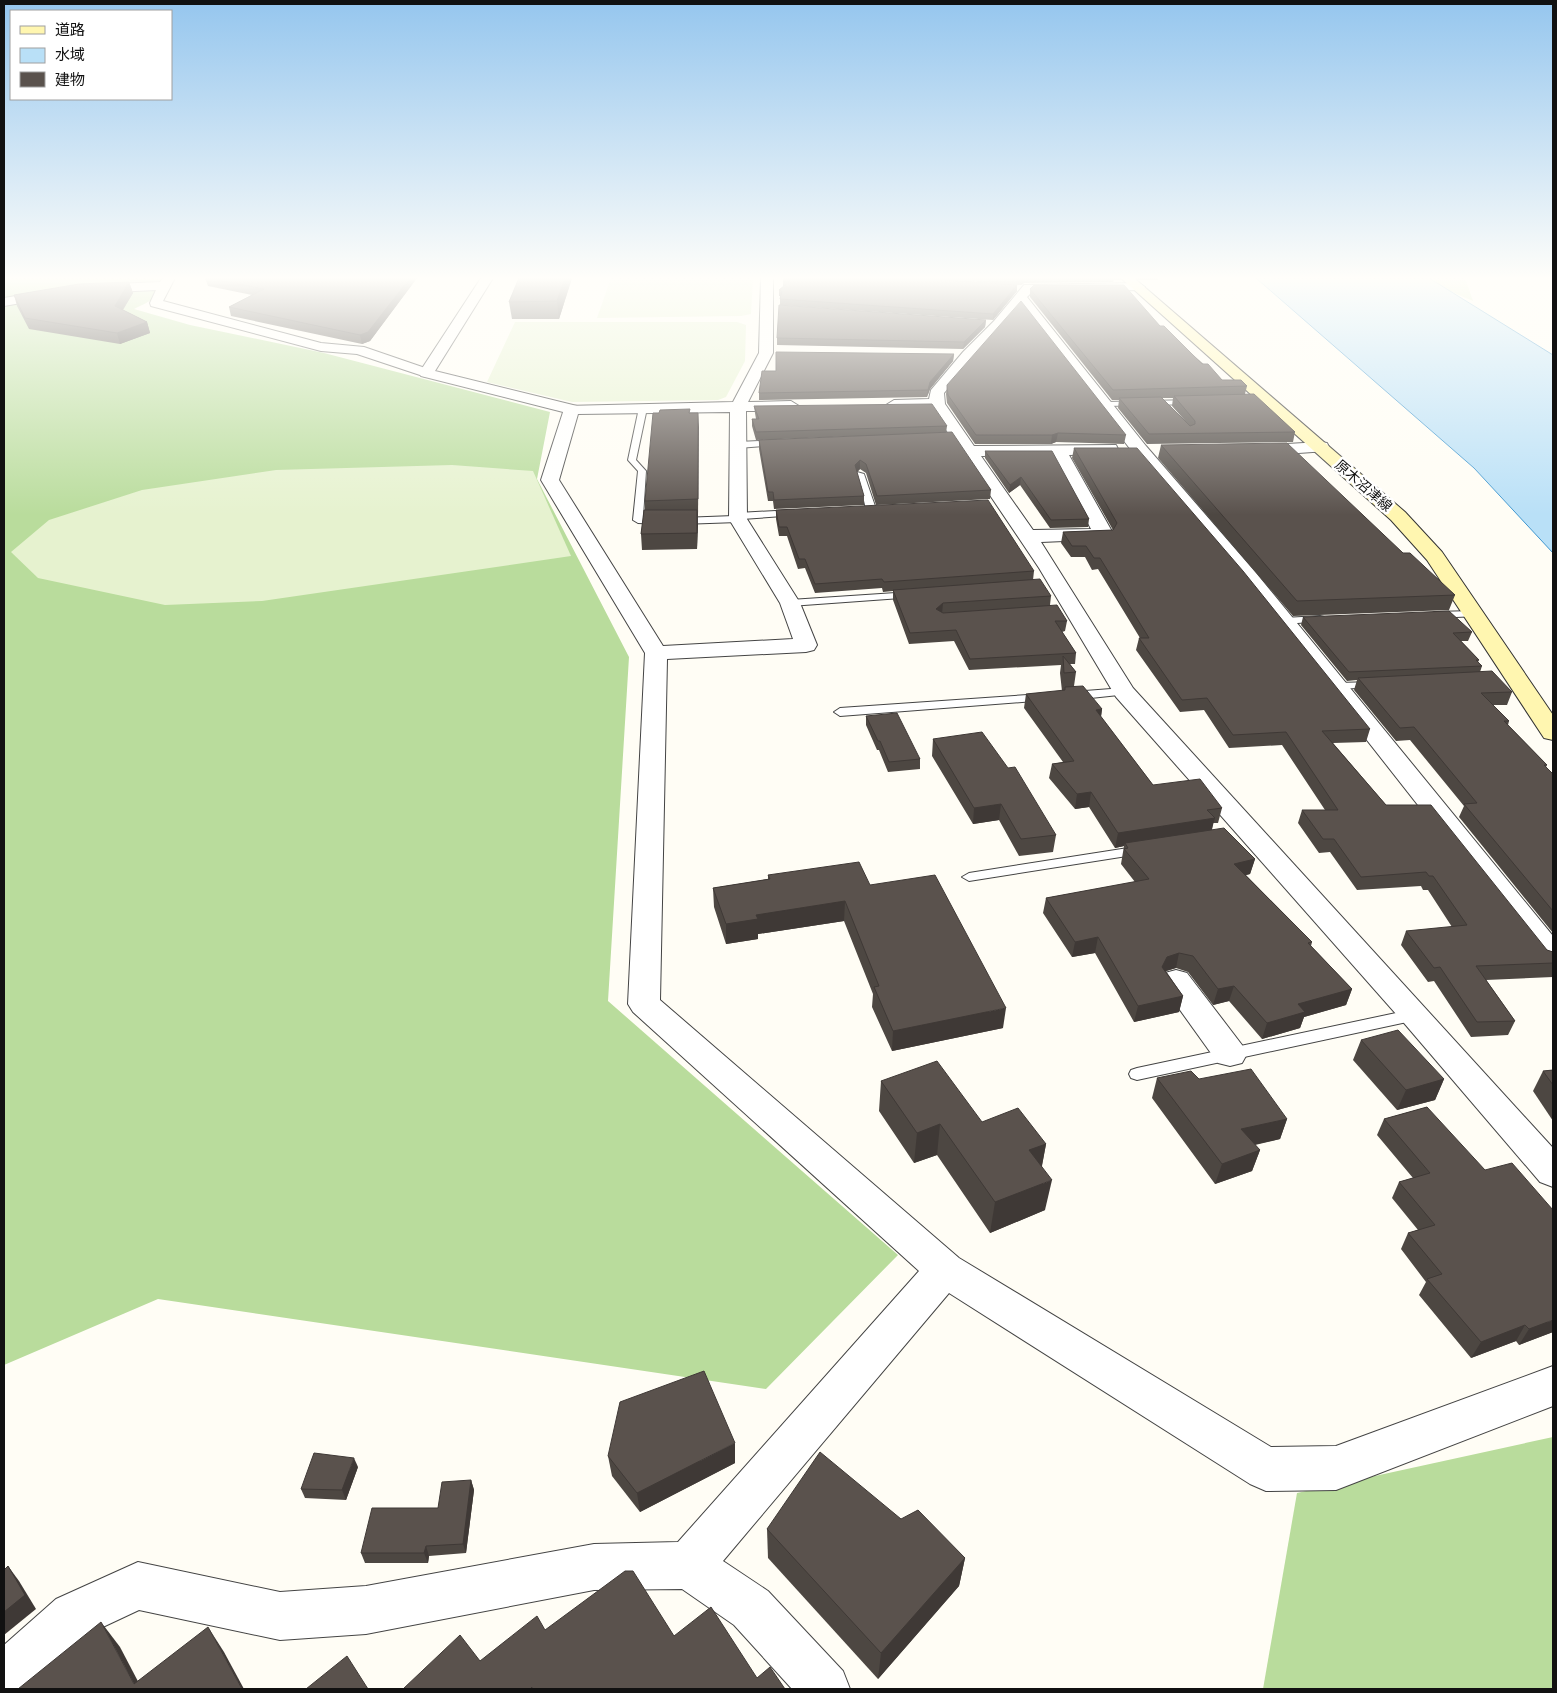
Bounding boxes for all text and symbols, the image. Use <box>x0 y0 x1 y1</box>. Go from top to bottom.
legend <box>10 10 172 100</box>
text: 道路 <box>55 19 85 39</box>
text: 水域 <box>55 44 85 64</box>
text: 建物 <box>55 69 85 89</box>
street label: 原木沼津線 <box>1331 455 1397 515</box>

